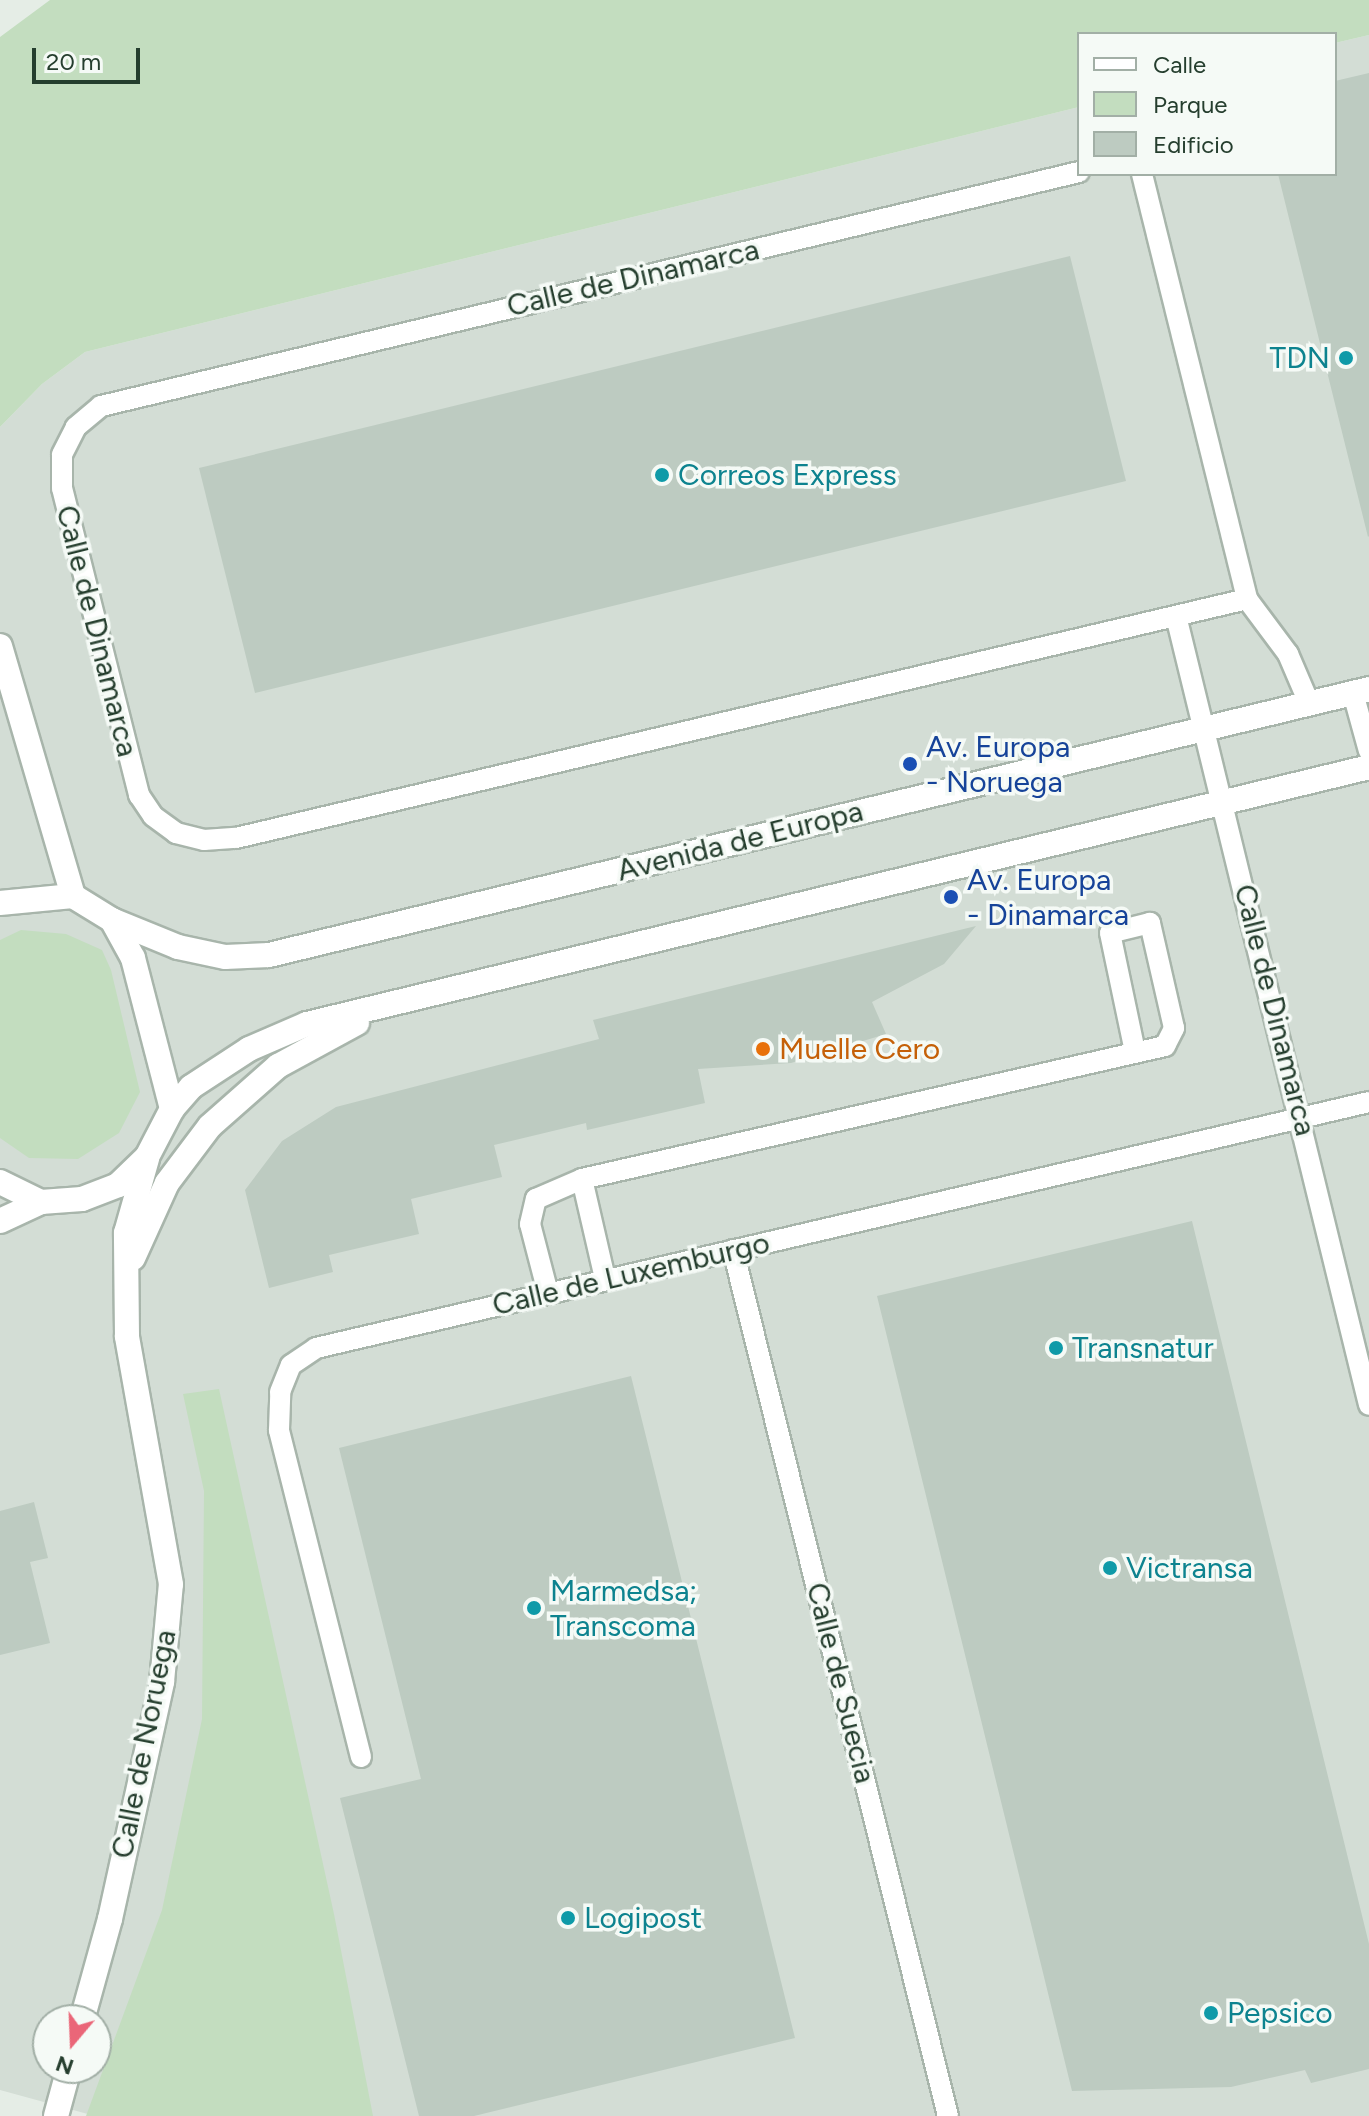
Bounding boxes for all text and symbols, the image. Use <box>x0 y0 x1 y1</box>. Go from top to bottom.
scale bar <box>36 32 144 82</box>
legend <box>1077 32 1337 176</box>
text: 20 m <box>46 47 101 76</box>
text: Calle <box>1153 50 1206 79</box>
text: Parque <box>1153 90 1227 119</box>
text: Edificio <box>1153 130 1234 159</box>
street label: Calle de Dinamarca <box>504 232 762 324</box>
place label: TDN <box>1270 340 1330 376</box>
marker: TDN <box>1337 349 1355 367</box>
place label: Correos Express <box>678 457 897 493</box>
marker: Correos Express <box>653 466 671 484</box>
street label: Calle de Dinamarca <box>48 502 146 760</box>
place label: Av. Europa - Noruega <box>926 729 1070 800</box>
marker: Av. Europa - Noruega <box>901 755 919 773</box>
street label: Avenida de Europa <box>613 793 867 889</box>
place label: Av. Europa - Dinamarca <box>967 862 1129 932</box>
street label: Calle de Dinamarca <box>1226 881 1324 1139</box>
marker: Av. Europa - Dinamarca <box>942 888 960 906</box>
place label: Muelle Cero <box>779 1031 940 1067</box>
marker: Muelle Cero <box>754 1040 772 1058</box>
street label: Calle de Luxemburgo <box>489 1225 773 1323</box>
place label: Transnatur <box>1072 1330 1214 1366</box>
marker: Transnatur <box>1047 1339 1065 1357</box>
place label: Victransa <box>1126 1550 1253 1586</box>
marker: Victransa <box>1101 1559 1119 1577</box>
place label: Marmedsa; Transcoma <box>550 1573 697 1644</box>
street label: Calle de Suecia <box>799 1579 883 1787</box>
marker: Marmedsa; Transcoma <box>525 1599 543 1617</box>
street label: Calle de Noruega <box>104 1627 184 1861</box>
place label: Logipost <box>584 1900 702 1936</box>
marker: Logipost <box>559 1909 577 1927</box>
place label: Pepsico <box>1227 1995 1333 2031</box>
north arrow <box>32 2004 112 2084</box>
marker: Pepsico <box>1202 2004 1220 2022</box>
text: N <box>52 2050 77 2081</box>

